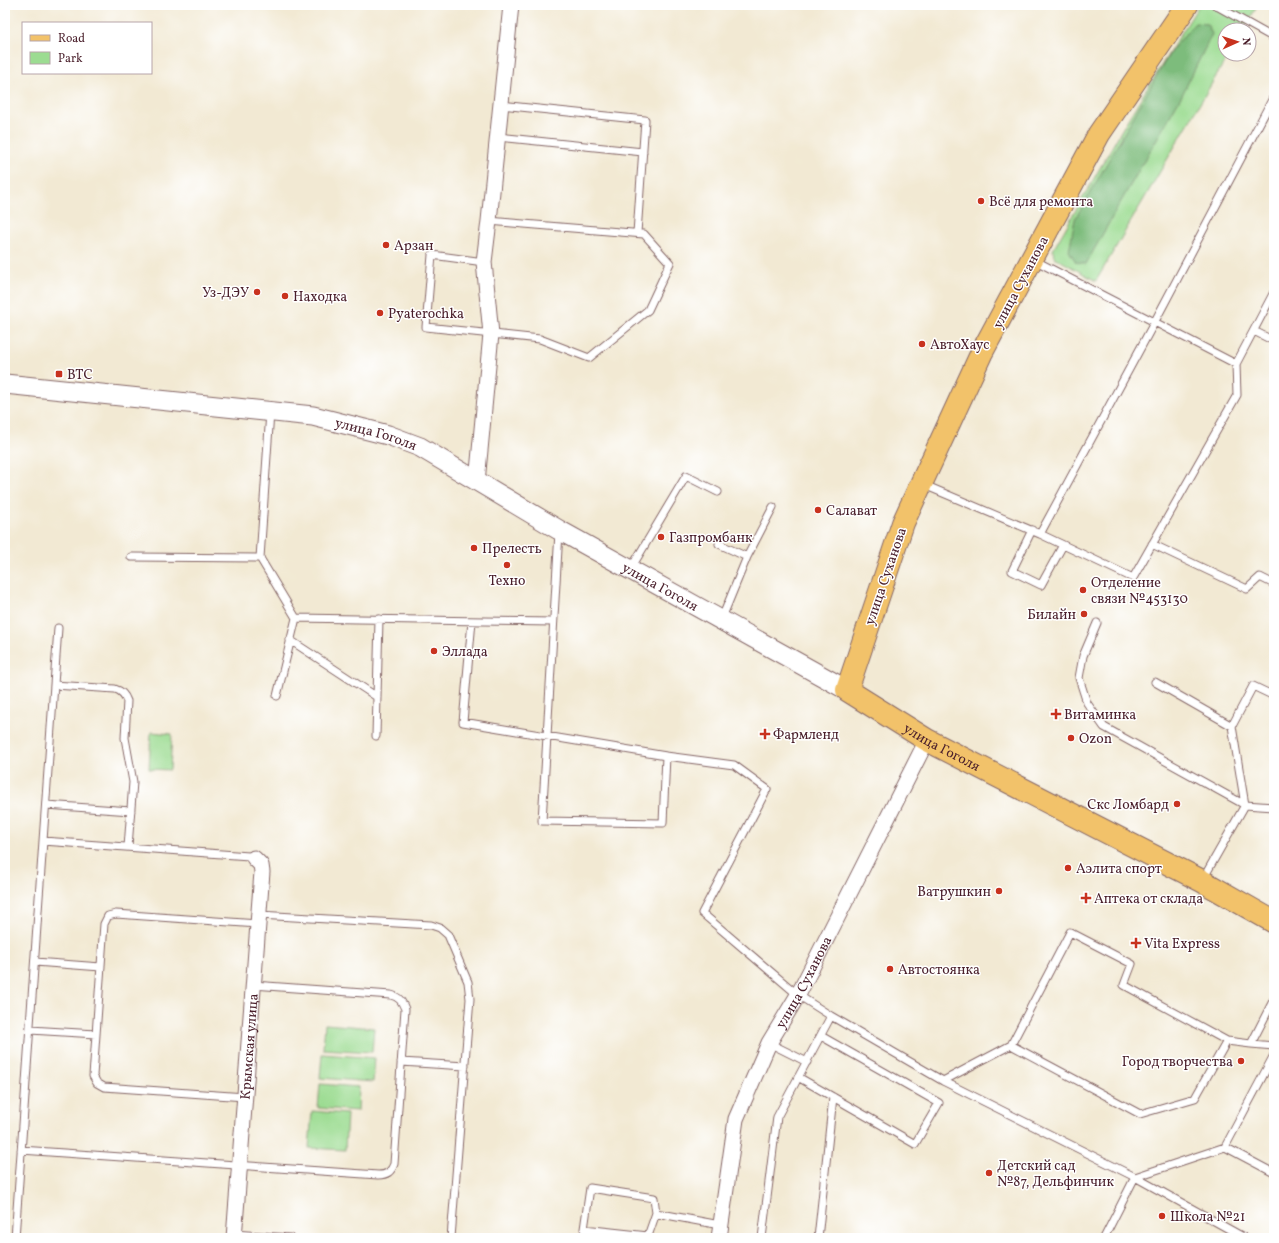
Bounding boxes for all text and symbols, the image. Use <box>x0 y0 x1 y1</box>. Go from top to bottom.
legend <box>22 22 152 74</box>
north arrow <box>1217 22 1257 62</box>
text: Road <box>58 31 85 47</box>
text: N <box>1238 37 1253 46</box>
text: Park <box>58 51 83 67</box>
place label: Всё для ремонта <box>989 193 1093 212</box>
marker: Всё для ремонта <box>976 196 986 206</box>
street label: улица Суханова <box>989 233 1054 332</box>
place label: Арзан <box>394 237 434 256</box>
marker: Арзан <box>381 240 391 250</box>
place label: Уз-ДЭУ <box>202 284 249 303</box>
marker: Уз-ДЭУ <box>252 287 262 297</box>
place label: Находка <box>293 288 347 307</box>
marker: Находка <box>280 291 290 301</box>
place label: Pyaterochka <box>388 305 464 324</box>
marker: Pyaterochka <box>375 308 385 318</box>
place label: АвтоХаус <box>930 336 990 355</box>
marker: АвтоХаус <box>917 339 927 349</box>
place label: ВТС <box>67 366 93 385</box>
marker: ВТС <box>54 369 64 379</box>
street label: улица Гоголя <box>333 414 419 456</box>
place label: Салават <box>826 502 877 521</box>
marker: Салават <box>813 505 823 515</box>
street label: улица Суханова <box>861 525 912 628</box>
place label: Газпромбанк <box>669 529 753 548</box>
marker: Газпромбанк <box>656 532 666 542</box>
place label: Прелесть <box>482 540 542 559</box>
marker: Прелесть <box>469 543 479 553</box>
street label: улица Гоголя <box>618 559 701 616</box>
marker: Техно <box>502 560 512 570</box>
place label: Техно <box>488 572 526 591</box>
place label: Отделение связи №453130 <box>1091 574 1188 609</box>
marker: Отделение связи №453130 <box>1078 585 1088 595</box>
place label: Билайн <box>1027 606 1076 625</box>
marker: Билайн <box>1079 609 1089 619</box>
place label: Эллада <box>442 643 488 662</box>
marker: Эллада <box>429 646 439 656</box>
place label: Витаминка <box>1064 706 1136 725</box>
marker: Витаминка <box>1051 709 1061 719</box>
street label: улица Гоголя <box>899 720 983 777</box>
place label: Фармленд <box>773 726 839 745</box>
marker: Фармленд <box>760 729 770 739</box>
place label: Ozon <box>1079 730 1112 749</box>
marker: Ozon <box>1066 733 1076 743</box>
place label: Скс Ломбард <box>1087 796 1169 815</box>
marker: Скс Ломбард <box>1172 799 1182 809</box>
place label: Аэлита спорт <box>1076 860 1162 879</box>
marker: Аэлита спорт <box>1063 863 1073 873</box>
place label: Ватрушкин <box>917 883 991 902</box>
marker: Ватрушкин <box>994 886 1004 896</box>
place label: Аптека от склада <box>1094 890 1203 909</box>
marker: Аптека от склада <box>1081 893 1091 903</box>
street label: улица Суханова <box>772 933 837 1033</box>
place label: Vita Express <box>1144 935 1220 954</box>
marker: Vita Express <box>1131 938 1141 948</box>
place label: Автостоянка <box>898 961 980 980</box>
marker: Автостоянка <box>885 964 895 974</box>
street label: Крымская улица <box>237 993 264 1100</box>
place label: Город творчества <box>1122 1053 1233 1072</box>
marker: Город творчества <box>1236 1056 1246 1066</box>
place label: Детский сад №87, Дельфинчик <box>997 1157 1114 1192</box>
marker: Детский сад №87, Дельфинчик <box>984 1168 994 1178</box>
place label: Школа №21 <box>1170 1208 1246 1227</box>
marker: Школа №21 <box>1157 1211 1167 1221</box>

